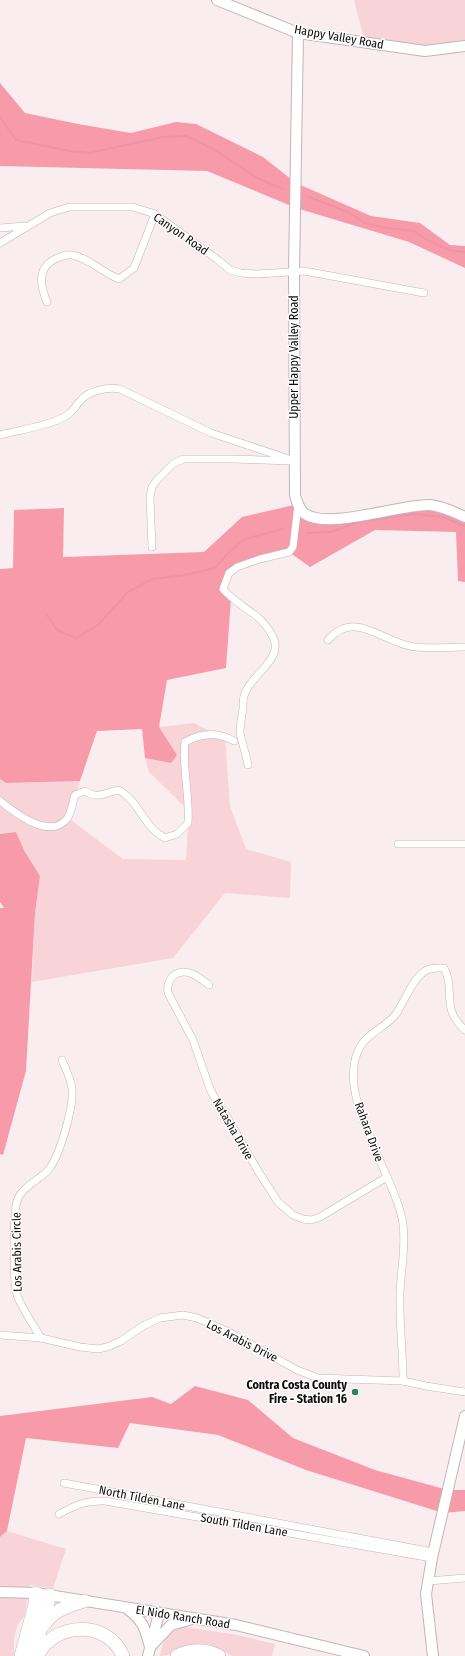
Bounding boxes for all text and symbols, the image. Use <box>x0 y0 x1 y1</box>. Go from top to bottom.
street label: Happy Valley Road <box>293 22 385 52</box>
street label: Canyon Road <box>151 210 211 258</box>
street label: Upper Happy Valley Road <box>287 295 301 419</box>
street label: Natasha Drive <box>210 1096 256 1162</box>
street label: Rahara Drive <box>352 1100 386 1164</box>
street label: Los Arabis Circle <box>9 1212 25 1292</box>
street label: Los Arabis Drive <box>204 1317 280 1365</box>
place label: Contra Costa County Fire - Station 16 <box>246 1378 347 1406</box>
marker: Contra Costa County Fire - Station 16 <box>350 1387 360 1397</box>
street label: North Tilden Lane <box>98 1483 186 1513</box>
street label: South Tilden Lane <box>199 1510 289 1540</box>
street label: El Nido Ranch Road <box>135 1603 231 1631</box>

